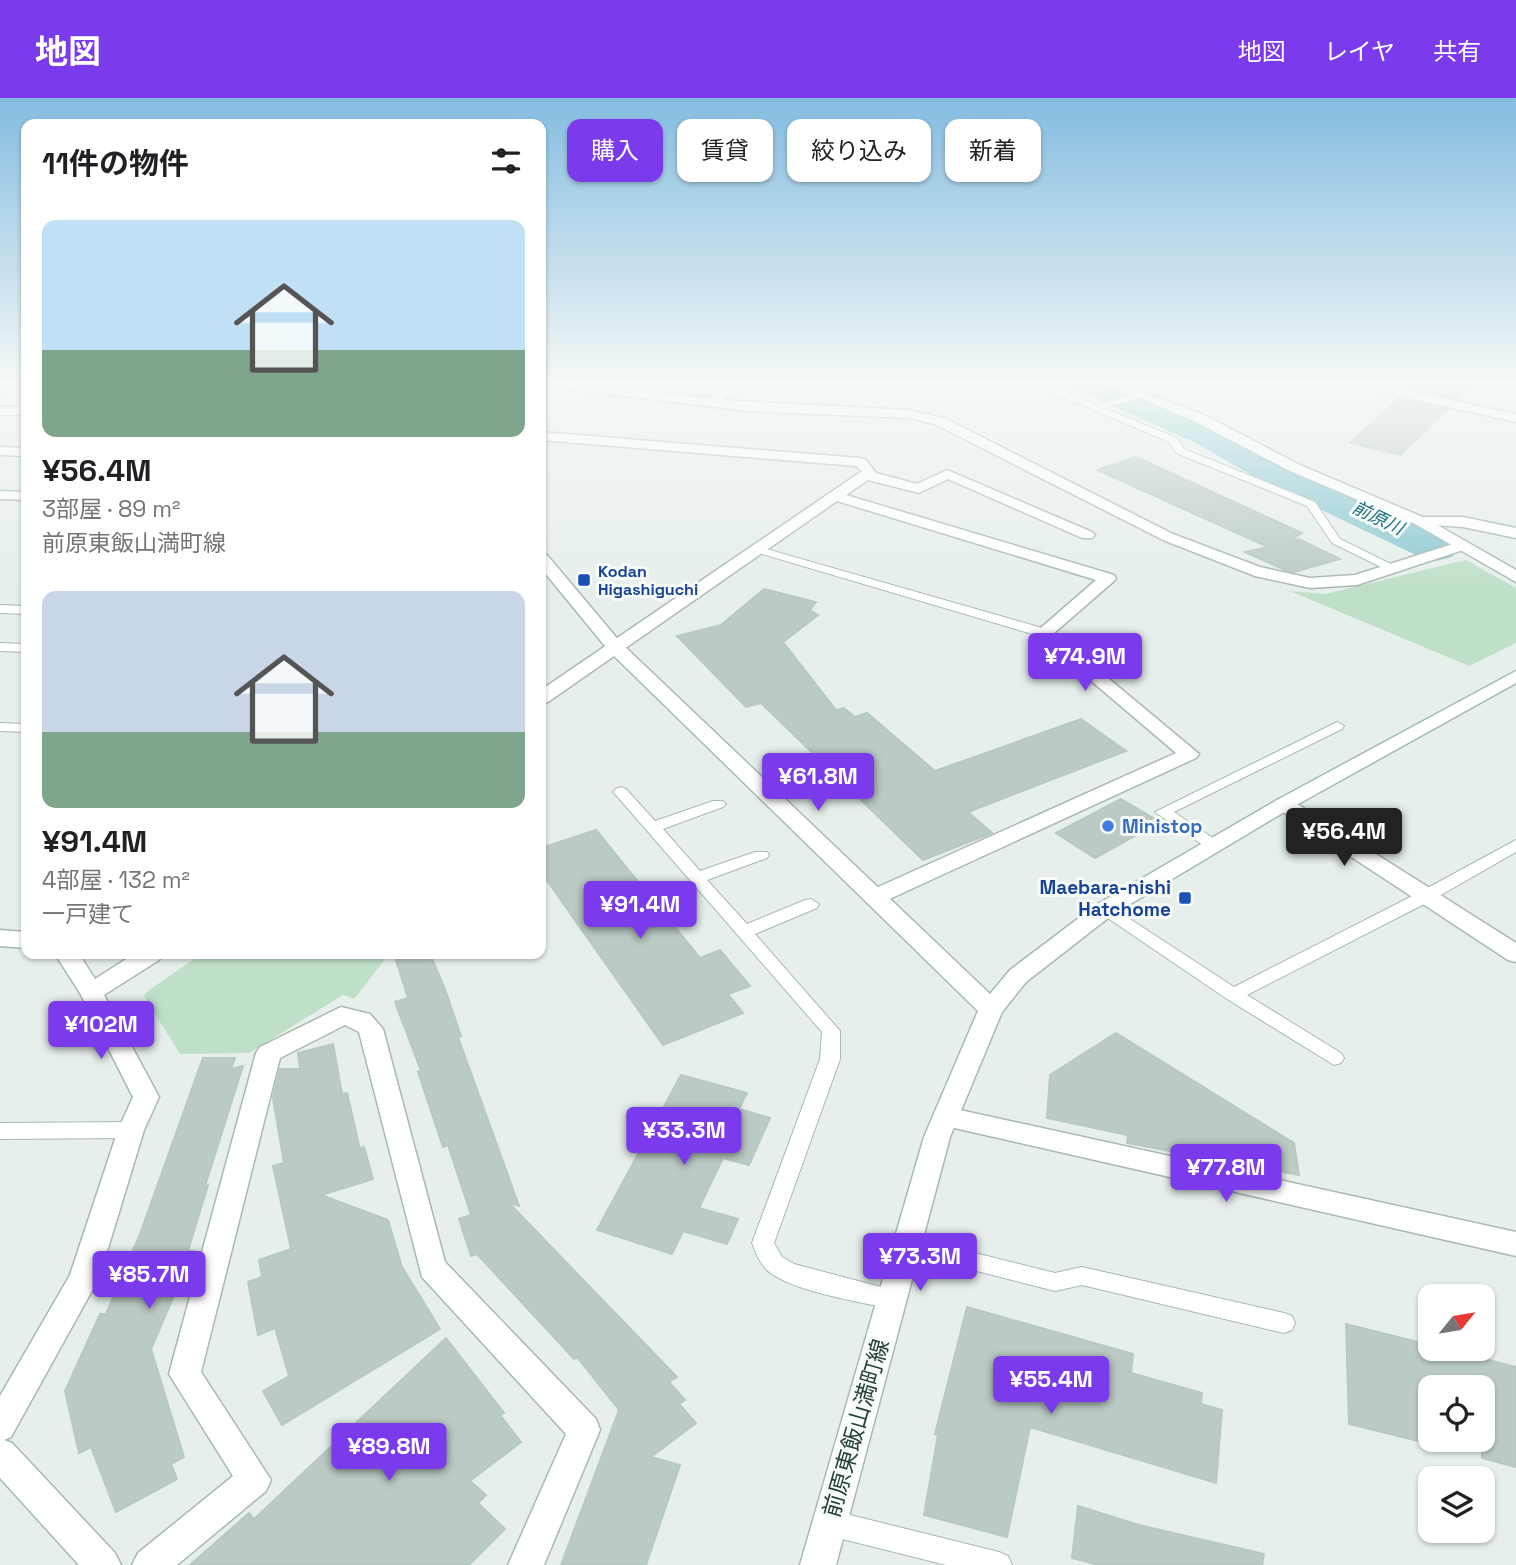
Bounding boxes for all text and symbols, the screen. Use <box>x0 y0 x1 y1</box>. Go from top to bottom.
text: 地図 <box>35 31 101 73</box>
text: 地図 <box>1238 36 1286 67</box>
text: レイヤ <box>1324 36 1395 67</box>
text: 共有 <box>1433 36 1481 67</box>
chip: 購入 <box>567 119 663 182</box>
chip: 賃貸 <box>677 119 773 182</box>
chip: 絞り込み <box>787 119 931 182</box>
chip: 新着 <box>945 119 1041 182</box>
icon: filters <box>487 142 525 180</box>
text: 11件の物件 <box>42 144 189 183</box>
icon: home <box>221 265 347 391</box>
text: ¥56.4M <box>42 451 152 490</box>
text: 3部屋 · 89 m² <box>42 494 181 524</box>
water label: 前原川 <box>1349 495 1409 541</box>
text: 前原東飯山満町線 <box>42 528 226 558</box>
place label: Kodan Higashiguchi <box>598 561 698 600</box>
marker: Kodan Higashiguchi <box>576 572 592 588</box>
pin: ¥74.9M <box>1028 634 1142 693</box>
icon: home <box>221 636 347 762</box>
text: ¥74.9M <box>1044 641 1126 671</box>
pin: ¥61.8M <box>761 754 875 813</box>
text: ¥61.8M <box>778 761 858 791</box>
pin: ¥56.4M <box>1287 808 1401 868</box>
place label: Ministop <box>1122 814 1202 839</box>
text: ¥56.4M <box>1302 816 1386 846</box>
marker: Ministop <box>1100 818 1116 834</box>
text: ¥91.4M <box>42 822 147 861</box>
text: 4部屋 · 132 m² <box>42 865 190 895</box>
place label: Maebara-nishi Hatchome <box>1040 875 1171 922</box>
pin: ¥91.4M <box>583 882 697 941</box>
text: ¥91.4M <box>600 889 680 919</box>
marker: Maebara-nishi Hatchome <box>1177 890 1193 906</box>
text: 一戸建て <box>42 899 134 929</box>
pin: ¥102M <box>52 1002 150 1061</box>
text: ¥102M <box>64 1009 138 1039</box>
pin: ¥33.3M <box>627 1108 741 1167</box>
text: ¥33.3M <box>642 1115 726 1145</box>
pin: ¥77.8M <box>1169 1144 1283 1204</box>
text: ¥77.8M <box>1186 1152 1266 1182</box>
pin: ¥73.3M <box>863 1234 977 1293</box>
text: ¥73.3M <box>879 1241 961 1271</box>
pin: ¥85.7M <box>92 1252 206 1311</box>
text: ¥85.7M <box>109 1259 189 1289</box>
north arrow <box>1418 1284 1494 1362</box>
map controls <box>1418 1284 1495 1543</box>
street label: 前原東飯山満町線 <box>816 1335 896 1521</box>
pin: ¥55.4M <box>994 1356 1108 1416</box>
text: ¥55.4M <box>1009 1364 1093 1394</box>
button: locate <box>1418 1375 1495 1452</box>
pin: ¥89.8M <box>332 1424 446 1483</box>
text: ¥89.8M <box>348 1431 430 1461</box>
button: layers <box>1418 1466 1495 1543</box>

